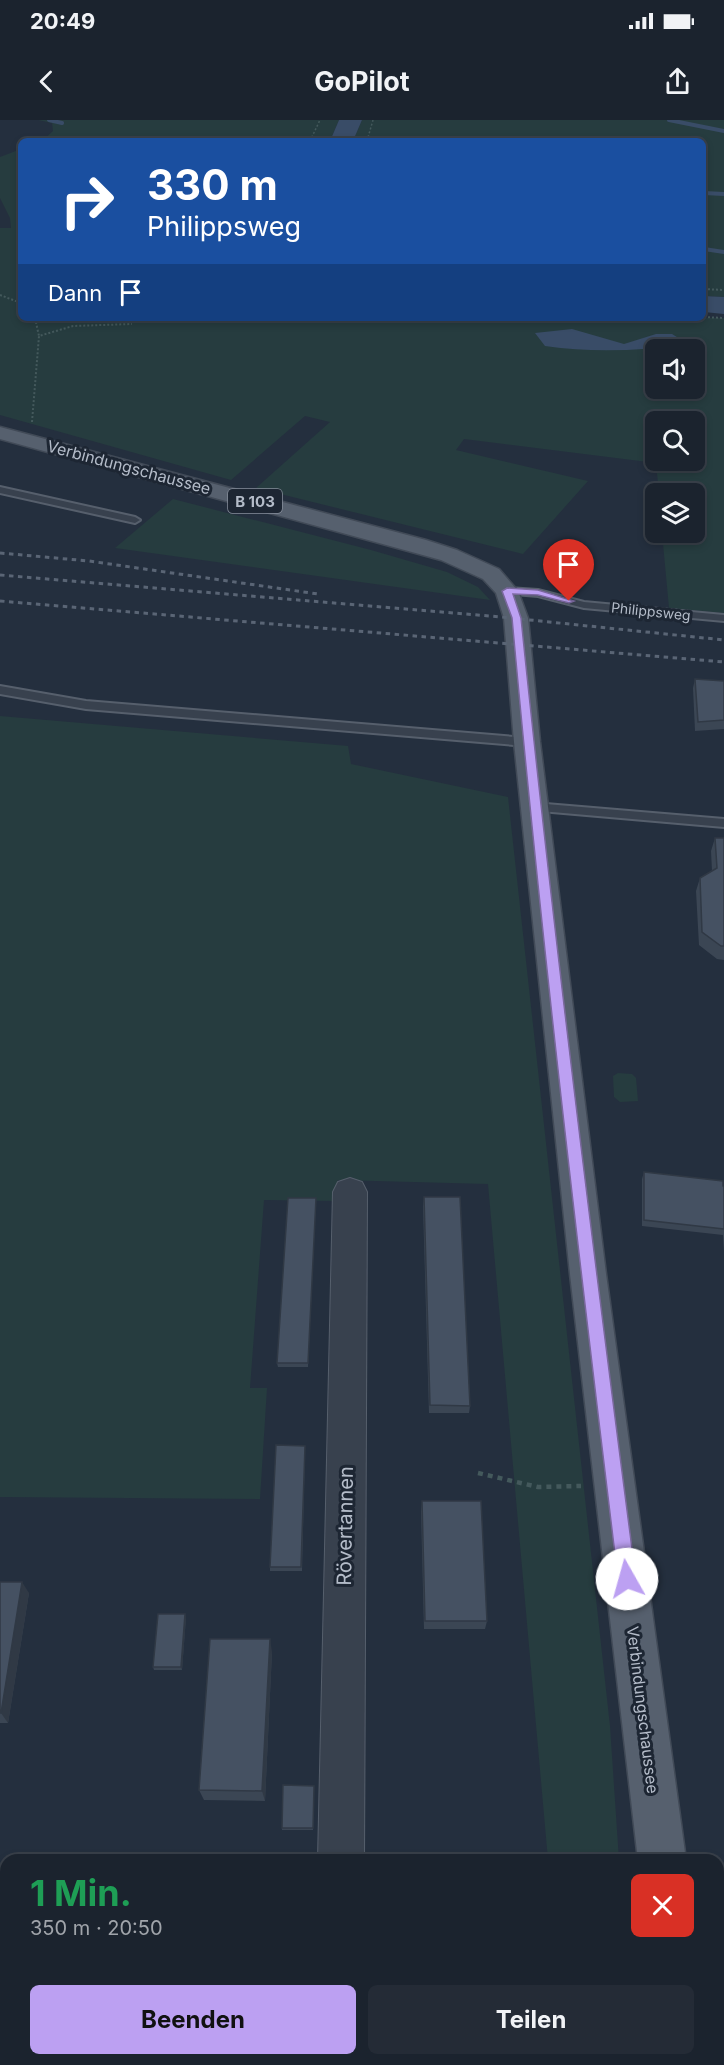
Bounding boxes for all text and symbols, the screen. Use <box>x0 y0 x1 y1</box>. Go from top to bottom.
text: 20:49 <box>30 8 95 34</box>
icon: back <box>30 65 63 98</box>
text: GoPilot <box>314 65 410 98</box>
icon: share <box>661 65 694 98</box>
text: 330 m <box>147 159 278 210</box>
icon: right <box>48 162 126 240</box>
text: Philippsweg <box>147 210 301 243</box>
icon: arrive <box>114 276 147 309</box>
text: Dann <box>48 280 102 306</box>
map controls <box>645 339 705 543</box>
button: sound <box>645 339 705 399</box>
button: search <box>645 411 705 471</box>
street label: Verbindungschaussee <box>45 436 213 498</box>
button: layers <box>645 483 705 543</box>
road number: B 103 <box>228 489 282 513</box>
pin <box>543 539 594 601</box>
icon: arrive <box>552 548 585 581</box>
street label: Philippsweg <box>610 598 692 624</box>
street label: Rövertannen <box>332 1466 358 1586</box>
position arrow <box>595 1547 659 1611</box>
street label: Verbindungschaussee <box>623 1625 663 1795</box>
text: 1 Min. <box>30 1871 132 1915</box>
button: close <box>631 1874 694 1937</box>
text: 350 m · 20:50 <box>30 1916 163 1940</box>
button: Beenden <box>30 1985 356 2054</box>
button: Teilen <box>368 1985 694 2054</box>

